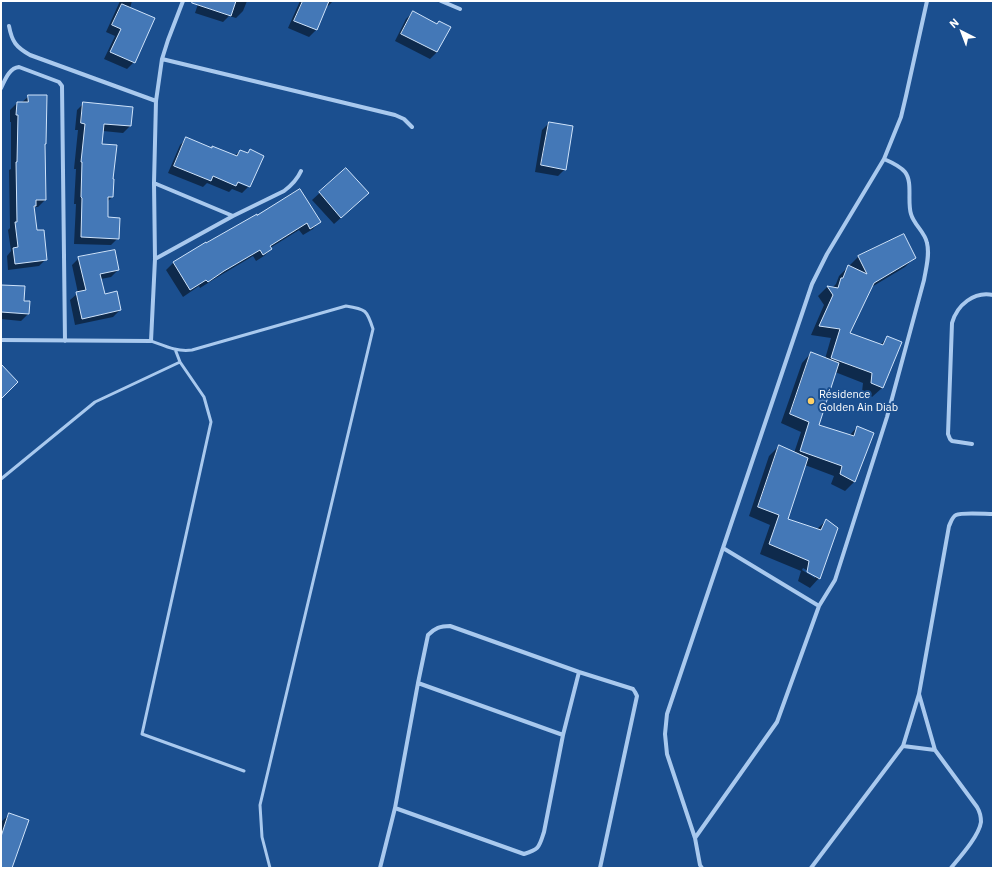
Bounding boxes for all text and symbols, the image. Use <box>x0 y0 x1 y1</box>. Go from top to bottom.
north arrow <box>942 12 982 52</box>
text: N <box>946 15 962 31</box>
place label: Résidence Golden Ain Diab <box>819 388 898 414</box>
marker: Résidence Golden Ain Diab <box>806 396 816 406</box>

